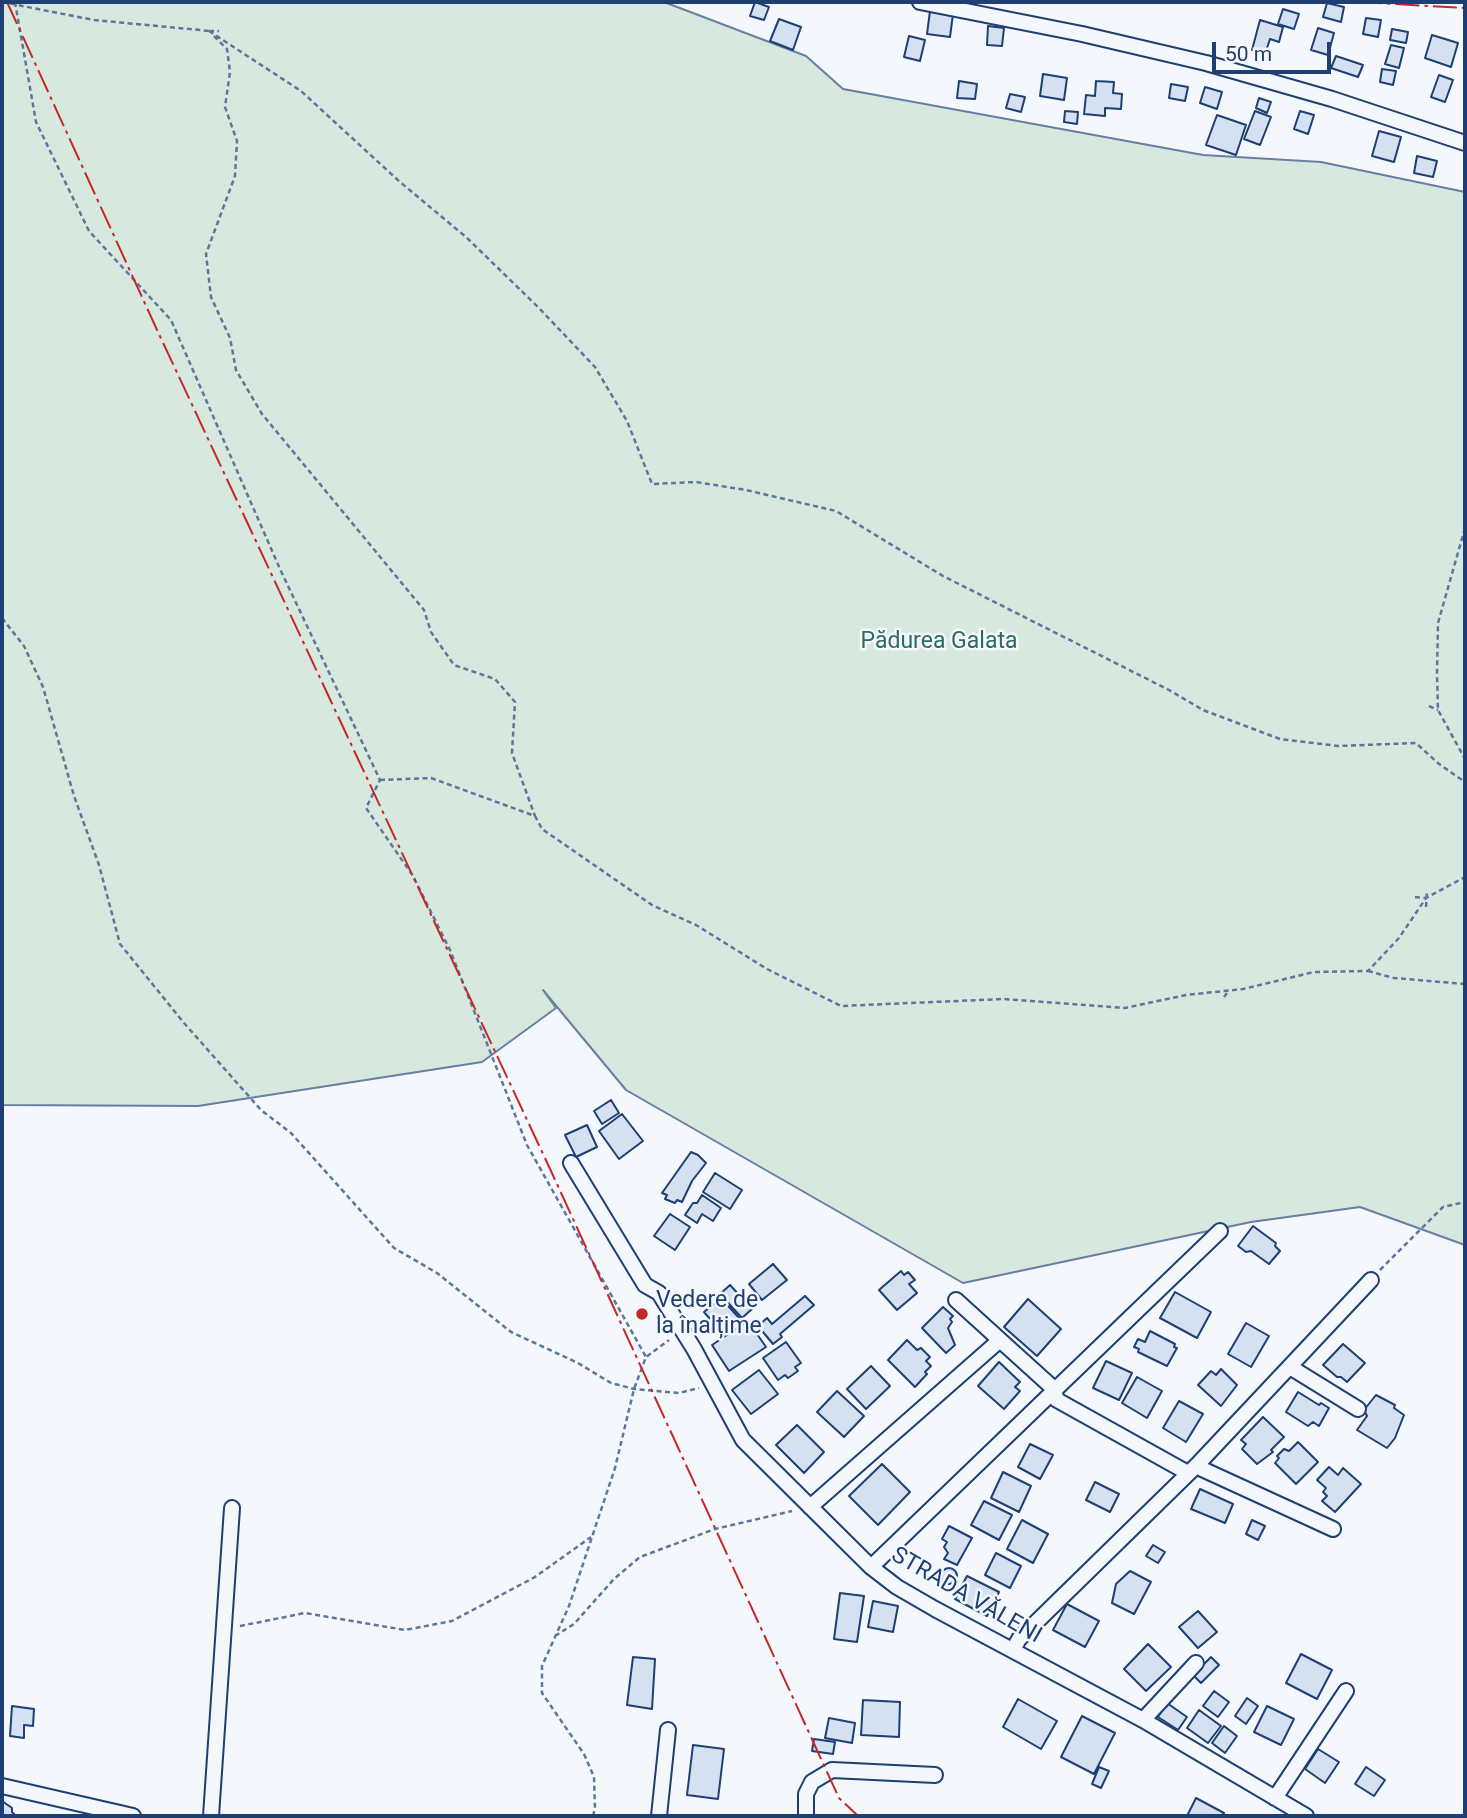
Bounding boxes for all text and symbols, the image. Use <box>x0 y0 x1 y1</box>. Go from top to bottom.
scale bar <box>1215 28 1334 72</box>
text: 50 m <box>1225 42 1272 66</box>
park label: Pădurea Galata <box>861 628 1017 656</box>
place label: Vedere de la înalțime <box>656 1287 762 1341</box>
marker: Vedere de la înalțime <box>634 1306 650 1322</box>
street label: STRADA VĂLENI <box>886 1542 1046 1650</box>

